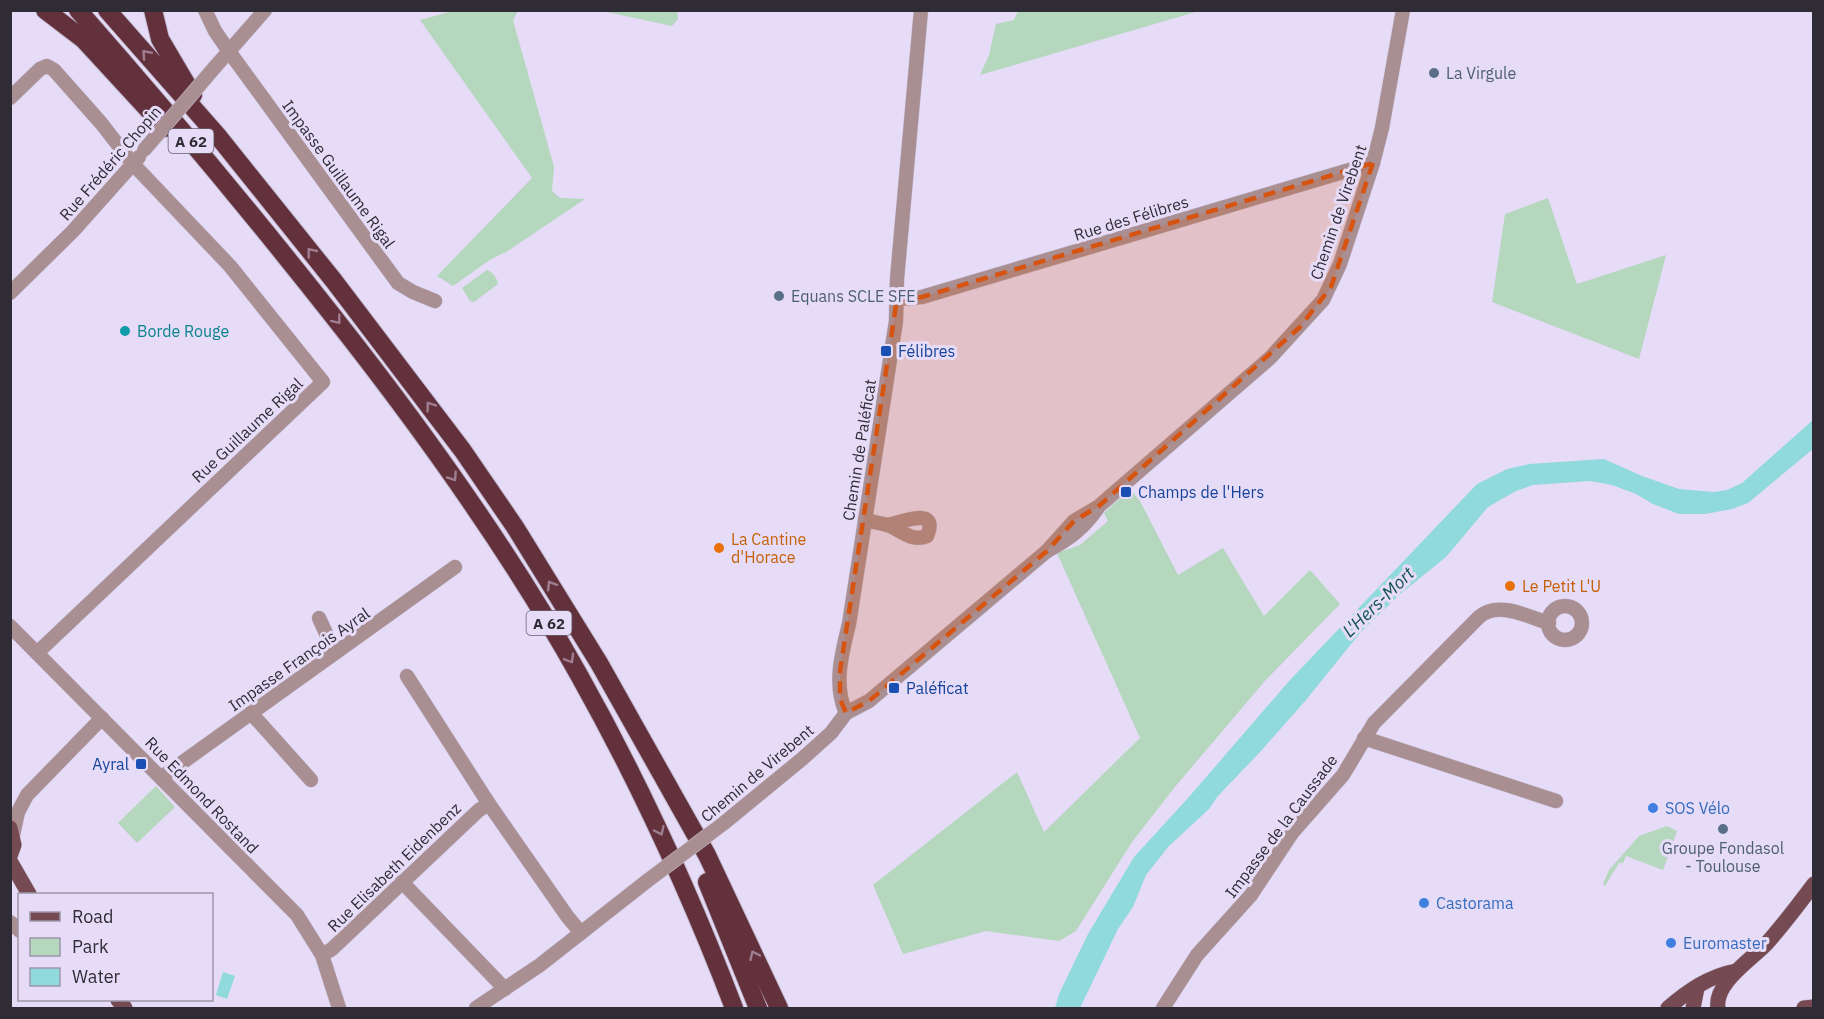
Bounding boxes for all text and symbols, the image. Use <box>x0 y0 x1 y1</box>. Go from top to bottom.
one-way arrow <box>142 50 153 61</box>
place label: La Virgule <box>1446 63 1516 83</box>
marker: La Virgule <box>1427 66 1441 80</box>
street label: Impasse Guillaume Rigal <box>278 96 400 252</box>
street label: Rue Frédéric Chopin <box>55 102 165 224</box>
road number: A 62 <box>168 129 213 153</box>
street label: Chemin de Virebent <box>1305 142 1371 282</box>
street label: Rue des Félibres <box>1071 191 1191 245</box>
one-way arrow <box>308 248 319 259</box>
place label: Equans SCLE SFE <box>791 286 916 306</box>
marker: Equans SCLE SFE <box>772 289 786 303</box>
one-way arrow <box>329 314 340 325</box>
place label: Borde Rouge <box>137 321 229 341</box>
marker: Borde Rouge <box>118 324 132 338</box>
place label: Félibres <box>898 341 955 361</box>
marker: Félibres <box>879 344 893 358</box>
street label: Rue Guillaume Rigal <box>187 373 307 487</box>
street label: Chemin de Paléficat <box>838 378 880 522</box>
one-way arrow <box>426 402 437 413</box>
one-way arrow <box>446 470 457 481</box>
place label: Champs de l'Hers <box>1138 482 1264 502</box>
marker: Champs de l'Hers <box>1119 485 1133 499</box>
place label: La Cantine d'Horace <box>731 529 807 567</box>
marker: La Cantine d'Horace <box>712 541 726 555</box>
water label: L'Hers-Mort <box>1337 561 1420 642</box>
place label: Le Petit L'U <box>1522 576 1601 596</box>
marker: Le Petit L'U <box>1503 579 1517 593</box>
one-way arrow <box>547 581 559 591</box>
street label: Impasse François Ayral <box>225 603 373 715</box>
road number: A 62 <box>526 611 572 635</box>
one-way arrow <box>562 653 574 663</box>
place label: Paléficat <box>906 678 969 698</box>
marker: Paléficat <box>887 681 901 695</box>
street label: Chemin de Virebent <box>696 720 818 826</box>
street label: Rue Edmond Rostand <box>141 732 263 858</box>
street label: Impasse de la Caussade <box>1221 750 1342 902</box>
place label: Ayral <box>92 754 129 774</box>
marker: Ayral <box>134 757 148 771</box>
street label: Rue Elisabeth Eidenbenz <box>323 798 465 936</box>
place label: SOS Vélo <box>1665 798 1730 818</box>
marker: SOS Vélo <box>1646 801 1660 815</box>
marker: Groupe Fondasol - Toulouse <box>1716 822 1730 836</box>
one-way arrow <box>652 825 664 836</box>
place label: Groupe Fondasol - Toulouse <box>1662 838 1784 876</box>
legend <box>18 893 213 1001</box>
place label: Castorama <box>1436 893 1514 913</box>
marker: Castorama <box>1417 896 1431 910</box>
text: Road <box>72 905 113 928</box>
place label: Euromaster <box>1683 933 1767 953</box>
text: Park <box>72 935 109 958</box>
marker: Euromaster <box>1664 936 1678 950</box>
one-way arrow <box>750 951 762 962</box>
text: Water <box>72 965 121 988</box>

